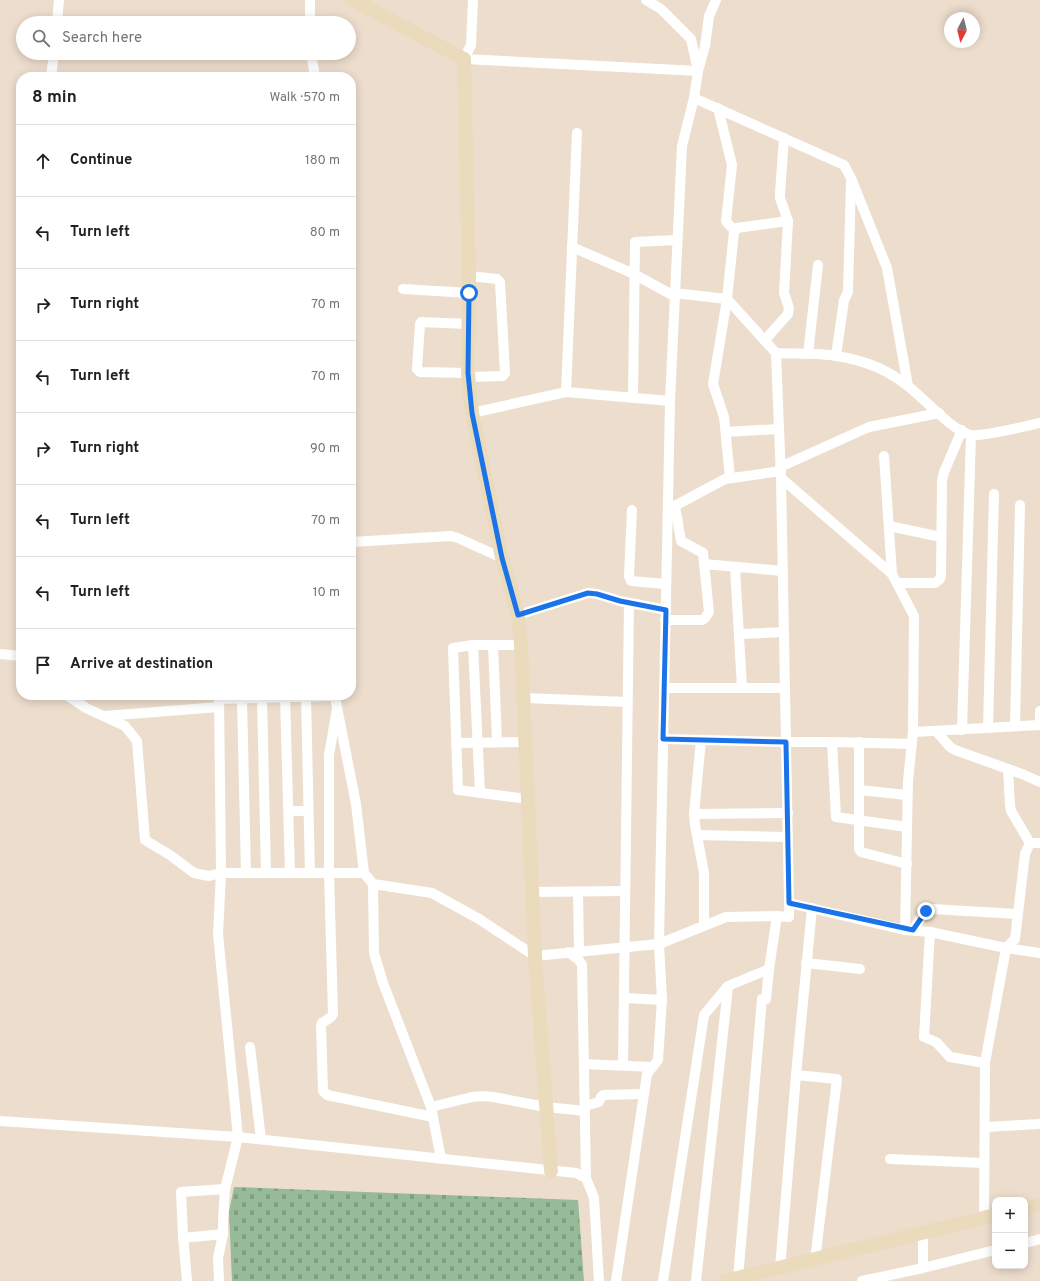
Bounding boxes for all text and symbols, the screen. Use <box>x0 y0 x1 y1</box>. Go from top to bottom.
north arrow <box>944 12 980 48</box>
search box <box>16 16 356 60</box>
icon: search <box>30 27 52 49</box>
text: Search here <box>62 29 142 48</box>
text: 8 min <box>32 87 77 109</box>
text: Walk · 570 m <box>269 90 340 106</box>
icon: ahead <box>32 150 54 172</box>
text: Continue <box>70 151 132 170</box>
text: 180 m <box>305 153 340 169</box>
icon: left <box>32 222 54 244</box>
text: Turn left <box>70 223 130 242</box>
text: 80 m <box>310 225 340 241</box>
route start <box>460 284 478 302</box>
icon: right <box>32 294 54 316</box>
text: Turn right <box>70 295 139 314</box>
text: 70 m <box>311 297 340 313</box>
icon: left <box>32 366 54 388</box>
text: Turn left <box>70 367 130 386</box>
text: 70 m <box>311 369 340 385</box>
icon: right <box>32 438 54 460</box>
text: Turn right <box>70 439 139 458</box>
text: 90 m <box>310 441 340 457</box>
icon: left <box>32 510 54 532</box>
text: Turn left <box>70 511 130 530</box>
text: 70 m <box>311 513 340 529</box>
icon: left <box>32 582 54 604</box>
text: Turn left <box>70 583 130 602</box>
text: 10 m <box>313 585 340 601</box>
icon: arrive <box>32 654 54 676</box>
text: Arrive at destination <box>70 655 213 674</box>
route end <box>917 902 935 920</box>
map controls <box>992 1197 1028 1269</box>
button: + <box>992 1197 1028 1233</box>
button: − <box>992 1233 1028 1269</box>

